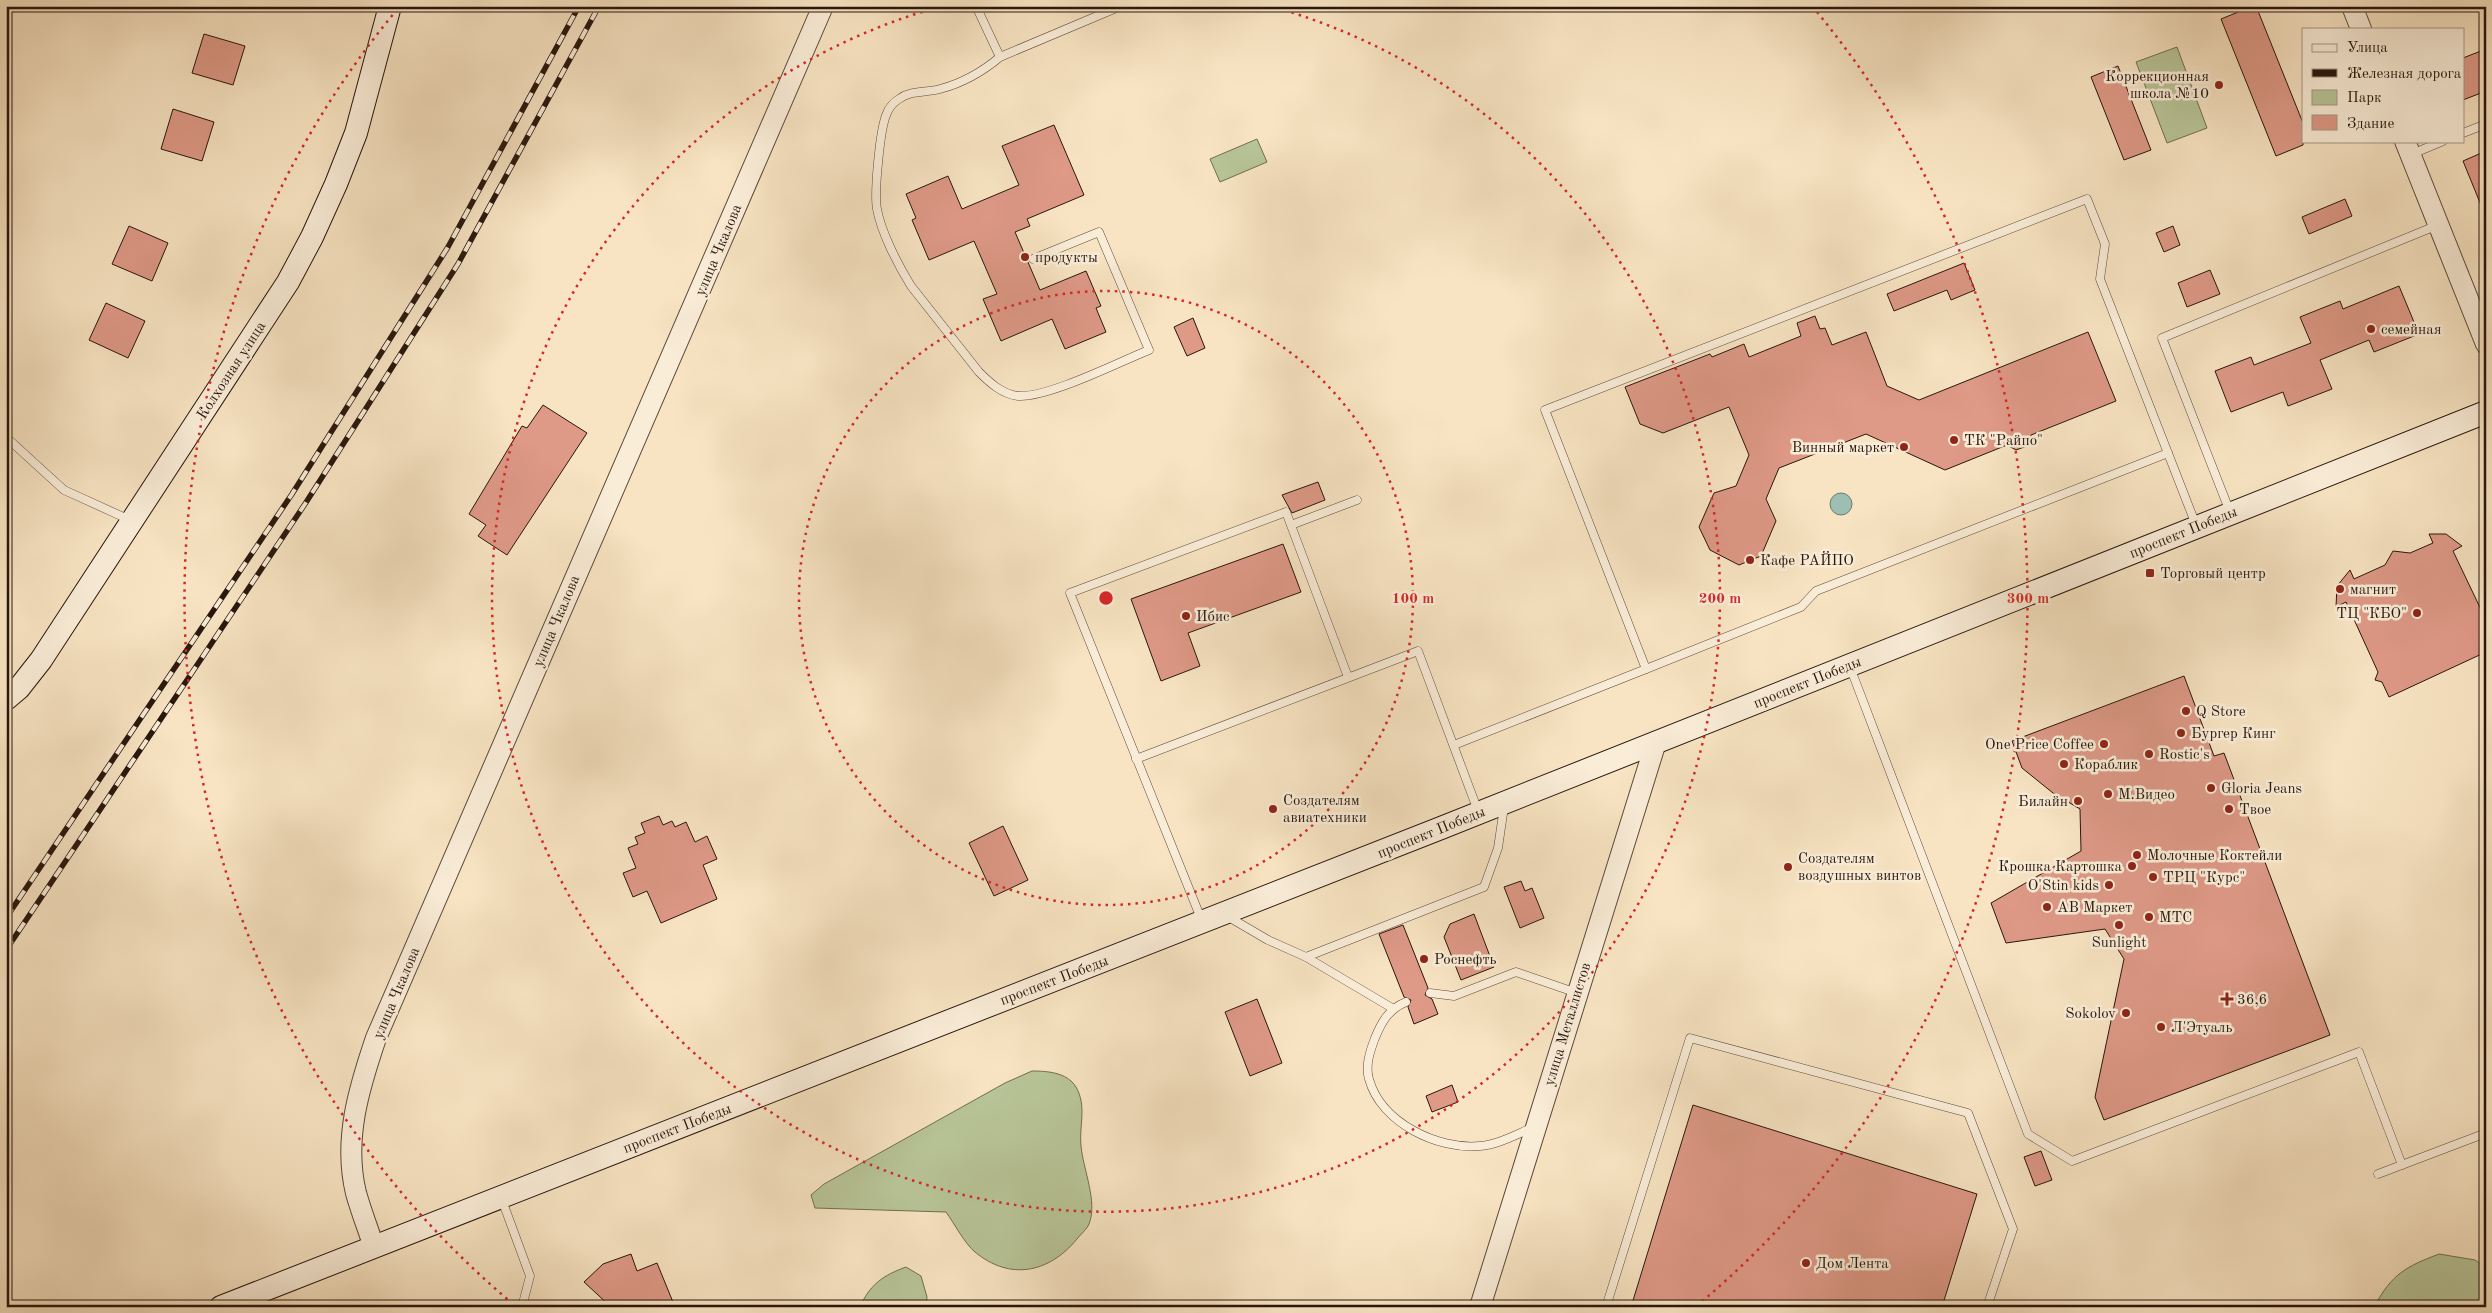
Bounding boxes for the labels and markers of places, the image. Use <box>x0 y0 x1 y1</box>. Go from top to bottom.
place label: Коррекционная школа №10 <box>2105 70 2209 102</box>
marker: Коррекционная школа №10 <box>2213 79 2225 91</box>
marker: продукты <box>1019 251 1031 263</box>
place label: продукты <box>1035 251 1098 266</box>
marker: семейная <box>2365 323 2377 335</box>
place label: семейная <box>2381 323 2442 338</box>
marker: ТК "Райпо" <box>1948 434 1960 446</box>
place label: ТК "Райпо" <box>1964 434 2043 449</box>
place label: Винный маркет <box>1792 441 1894 456</box>
marker: Винный маркет <box>1898 441 1910 453</box>
place label: Кафе РАЙПО <box>1760 550 1854 569</box>
marker: Кафе РАЙПО <box>1744 554 1756 566</box>
marker: Торговый центр <box>2144 567 2156 579</box>
place label: Торговый центр <box>2160 567 2266 582</box>
marker: магнит <box>2334 583 2346 595</box>
place label: магнит <box>2350 583 2396 598</box>
centre of rings <box>1097 589 1115 607</box>
place label: ТЦ "КБО" <box>2336 607 2407 622</box>
marker: ТЦ "КБО" <box>2411 607 2423 619</box>
marker: Ибис <box>1180 610 1192 622</box>
place label: Ибис <box>1196 610 1230 625</box>
marker: Q Store <box>2180 705 2192 717</box>
place label: Q Store <box>2196 705 2246 720</box>
marker: Бургер Кинг <box>2175 727 2187 739</box>
place label: Бургер Кинг <box>2191 727 2276 742</box>
place label: One Price Coffee <box>1985 738 2094 753</box>
marker: One Price Coffee <box>2098 738 2110 750</box>
marker: Rostic's <box>2143 748 2155 760</box>
place label: Rostic's <box>2159 748 2210 763</box>
marker: Кораблик <box>2058 758 2070 770</box>
place label: Кораблик <box>2074 758 2139 773</box>
marker: Gloria Jeans <box>2205 782 2217 794</box>
place label: Gloria Jeans <box>2221 782 2302 797</box>
marker: М.Видео <box>2102 788 2114 800</box>
place label: М.Видео <box>2118 788 2175 803</box>
place label: Создателям авиатехники <box>1283 794 1367 826</box>
place label: Билайн <box>2018 795 2068 810</box>
marker: Билайн <box>2072 795 2084 807</box>
marker: Создателям авиатехники <box>1267 803 1279 815</box>
marker: Твое <box>2223 803 2235 815</box>
place label: Твое <box>2239 803 2271 818</box>
marker: Молочные Коктейли <box>2131 849 2143 861</box>
place label: Молочные Коктейли <box>2147 849 2282 864</box>
place label: Создателям воздушных винтов <box>1798 852 1921 884</box>
place label: Крошка Картошка <box>1998 860 2123 875</box>
marker: Крошка Картошка <box>2126 860 2138 872</box>
marker: Создателям воздушных винтов <box>1782 861 1794 873</box>
marker: ТРЦ "Курс" <box>2147 871 2159 883</box>
place label: ТРЦ "Курс" <box>2163 871 2245 886</box>
place label: O'Stin kids <box>2028 879 2099 894</box>
marker: O'Stin kids <box>2103 879 2115 891</box>
marker: АВ Маркет <box>2041 901 2053 913</box>
place label: АВ Маркет <box>2057 901 2132 916</box>
marker: МТС <box>2143 911 2155 923</box>
place label: МТС <box>2159 911 2192 926</box>
marker: Sunlight <box>2113 919 2125 931</box>
place label: Sunlight <box>2091 936 2147 951</box>
marker: Роснефть <box>1418 953 1430 965</box>
place label: Роснефть <box>1434 953 1497 968</box>
marker: 36,6 <box>2221 993 2233 1005</box>
place label: 36,6 <box>2237 993 2267 1008</box>
place label: Sokolov <box>2065 1007 2116 1022</box>
marker: Sokolov <box>2120 1007 2132 1019</box>
marker: Л'Этуаль <box>2155 1021 2167 1033</box>
place label: Л'Этуаль <box>2171 1021 2232 1036</box>
marker: Дом Лента <box>1800 1257 1812 1269</box>
place label: Дом Лента <box>1816 1257 1889 1272</box>

